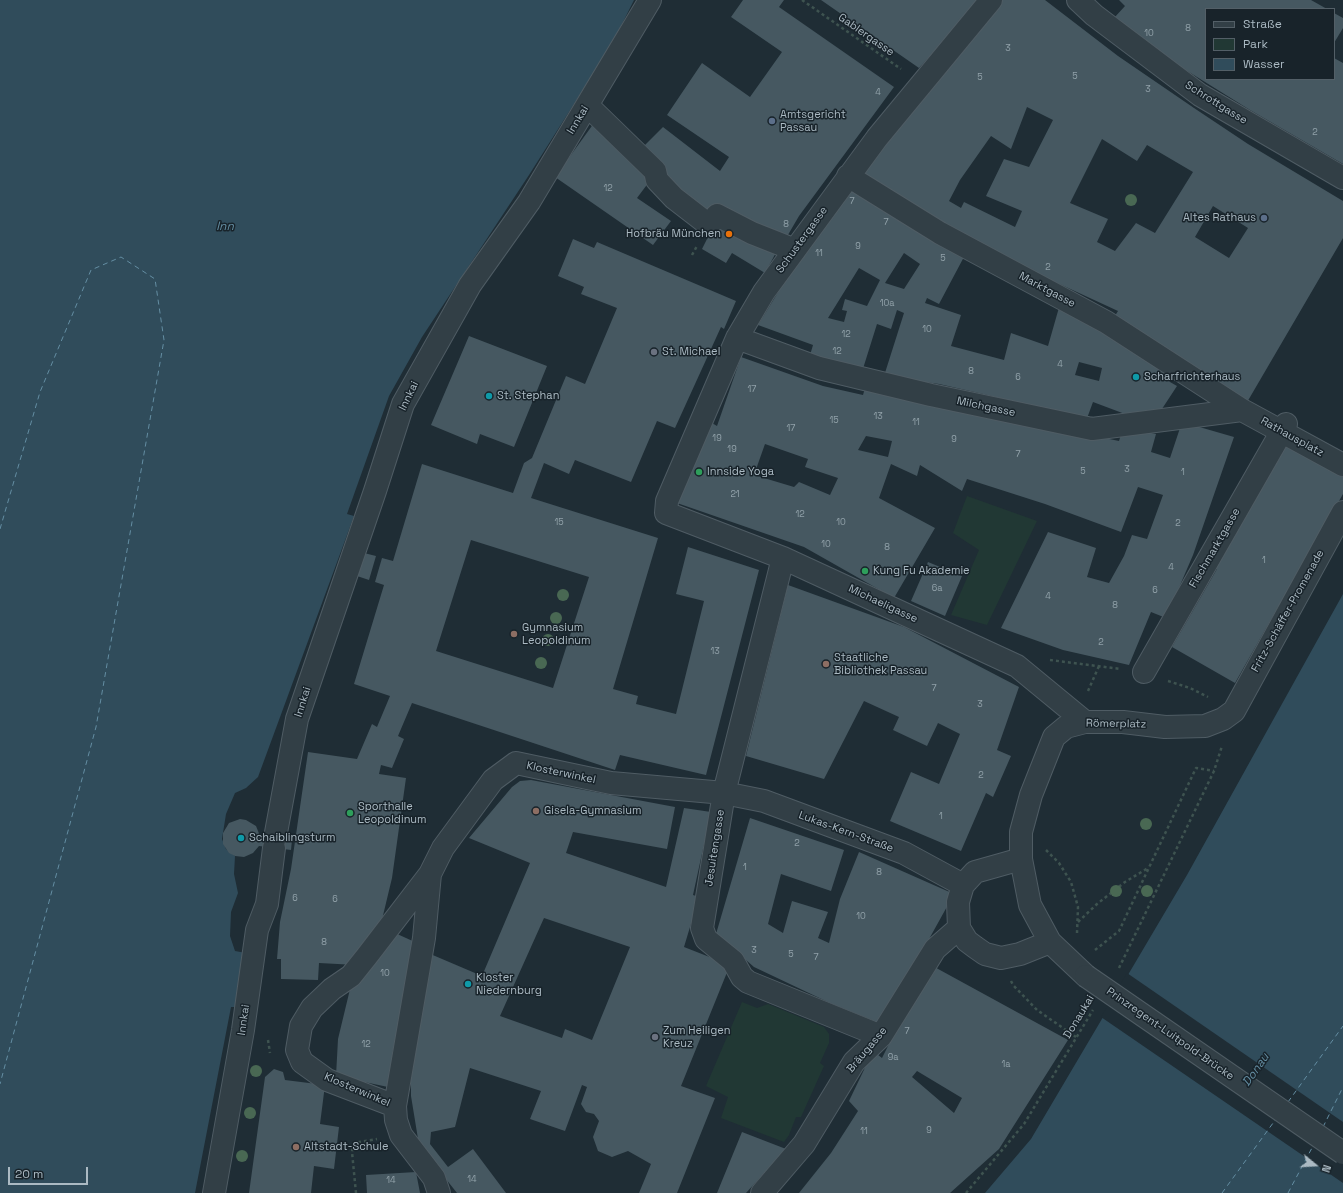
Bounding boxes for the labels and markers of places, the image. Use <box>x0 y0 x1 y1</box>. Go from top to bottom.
place label: Amtsgericht Passau <box>780 108 846 134</box>
marker: Amtsgericht Passau <box>767 116 777 126</box>
place label: Altes Rathaus <box>1183 211 1256 225</box>
marker: Altes Rathaus <box>1259 213 1269 223</box>
place label: Hofbräu München <box>626 227 721 241</box>
marker: Hofbräu München <box>724 229 734 239</box>
place label: St. Michael <box>662 345 720 359</box>
marker: St. Michael <box>649 347 659 357</box>
place label: Scharfrichterhaus <box>1144 370 1240 384</box>
marker: Scharfrichterhaus <box>1131 372 1141 382</box>
place label: St. Stephan <box>497 389 559 403</box>
marker: St. Stephan <box>484 391 494 401</box>
place label: Innside Yoga <box>707 465 774 479</box>
marker: Innside Yoga <box>694 467 704 477</box>
place label: Kung Fu Akademie <box>873 564 970 578</box>
marker: Kung Fu Akademie <box>860 566 870 576</box>
place label: Gymnasium Leopoldinum <box>522 621 590 647</box>
marker: Gymnasium Leopoldinum <box>509 629 519 639</box>
place label: Staatliche Bibliothek Passau <box>834 651 927 677</box>
marker: Staatliche Bibliothek Passau <box>821 659 831 669</box>
place label: Sporthalle Leopoldinum <box>358 800 426 826</box>
place label: Gisela-Gymnasium <box>544 804 641 818</box>
marker: Gisela-Gymnasium <box>531 806 541 816</box>
marker: Sporthalle Leopoldinum <box>345 808 355 818</box>
place label: Schaiblingsturm <box>249 831 335 845</box>
marker: Schaiblingsturm <box>236 833 246 843</box>
place label: Kloster Niedernburg <box>476 971 542 997</box>
marker: Kloster Niedernburg <box>463 979 473 989</box>
place label: Zum Heiligen Kreuz <box>663 1024 730 1050</box>
marker: Zum Heiligen Kreuz <box>650 1032 660 1042</box>
place label: Altstadt-Schule <box>304 1140 388 1154</box>
marker: Altstadt-Schule <box>291 1142 301 1152</box>

